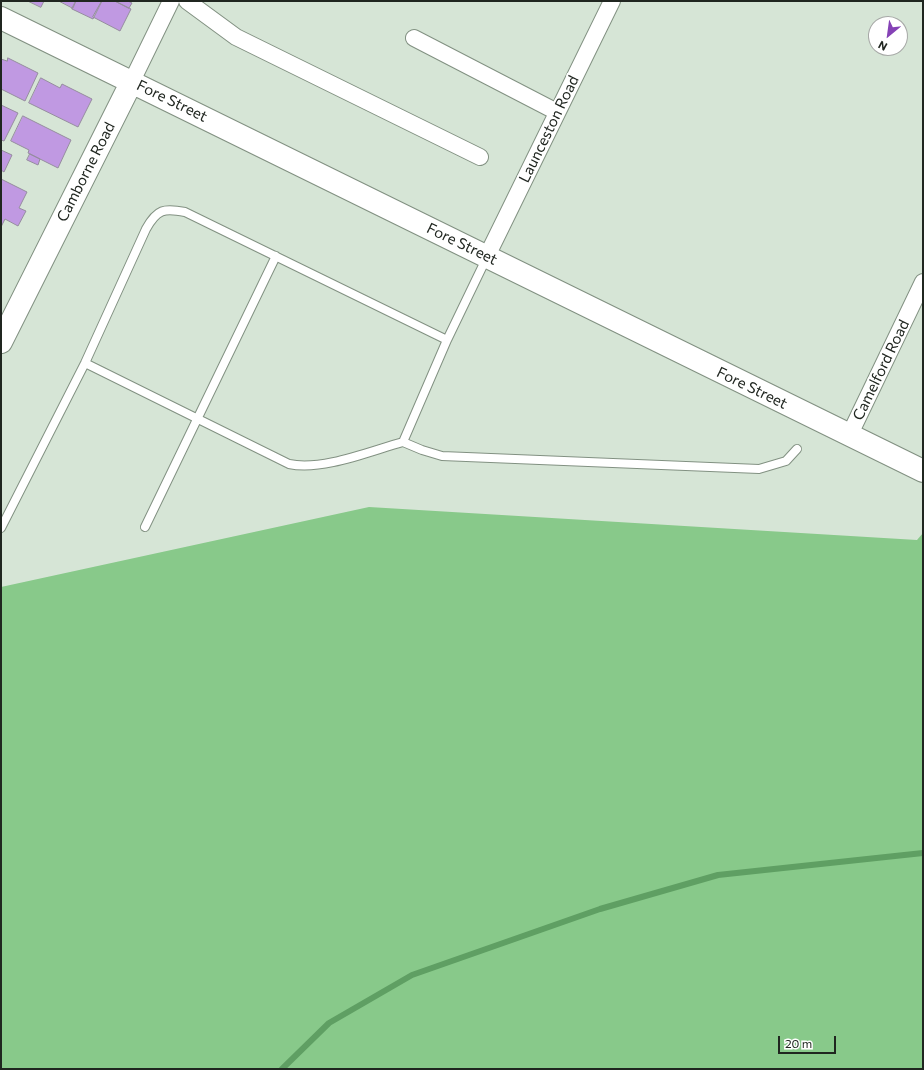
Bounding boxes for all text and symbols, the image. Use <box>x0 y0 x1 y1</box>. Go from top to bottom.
north arrow <box>868 16 908 56</box>
text: N <box>876 38 889 54</box>
street label: Launceston Road <box>515 72 583 186</box>
street label: Fore Street <box>134 76 210 126</box>
street label: Camborne Road <box>53 119 119 225</box>
street label: Fore Street <box>424 219 500 269</box>
street label: Camelford Road <box>849 317 913 423</box>
street label: Fore Street <box>714 363 790 413</box>
scale bar <box>780 1028 838 1054</box>
text: 20 m <box>785 1036 812 1050</box>

